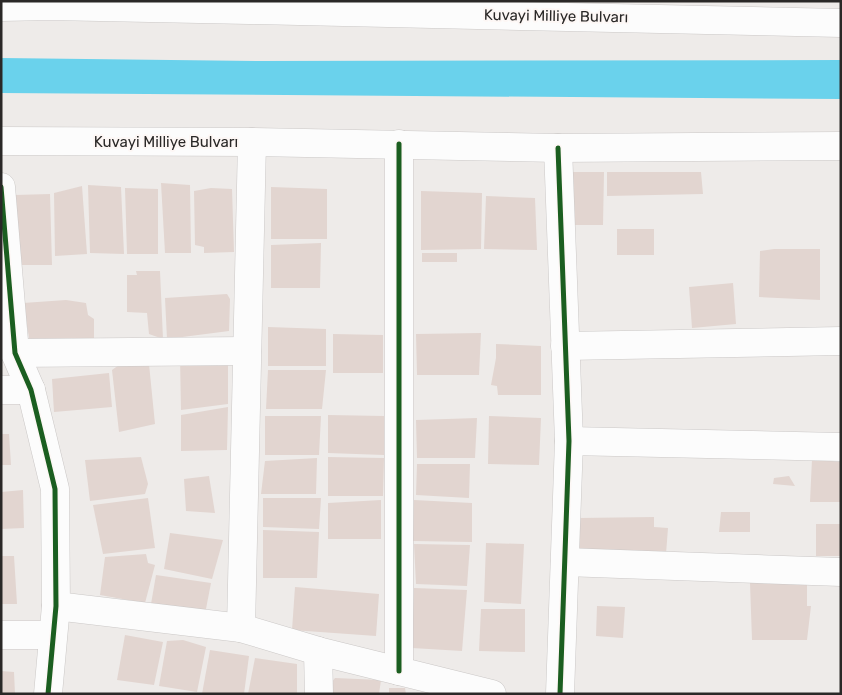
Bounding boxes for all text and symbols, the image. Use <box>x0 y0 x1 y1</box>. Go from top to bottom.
street label: Kuvayi Milliye Bulvarı <box>484 6 628 26</box>
street label: Kuvayi Milliye Bulvarı <box>94 133 238 151</box>

